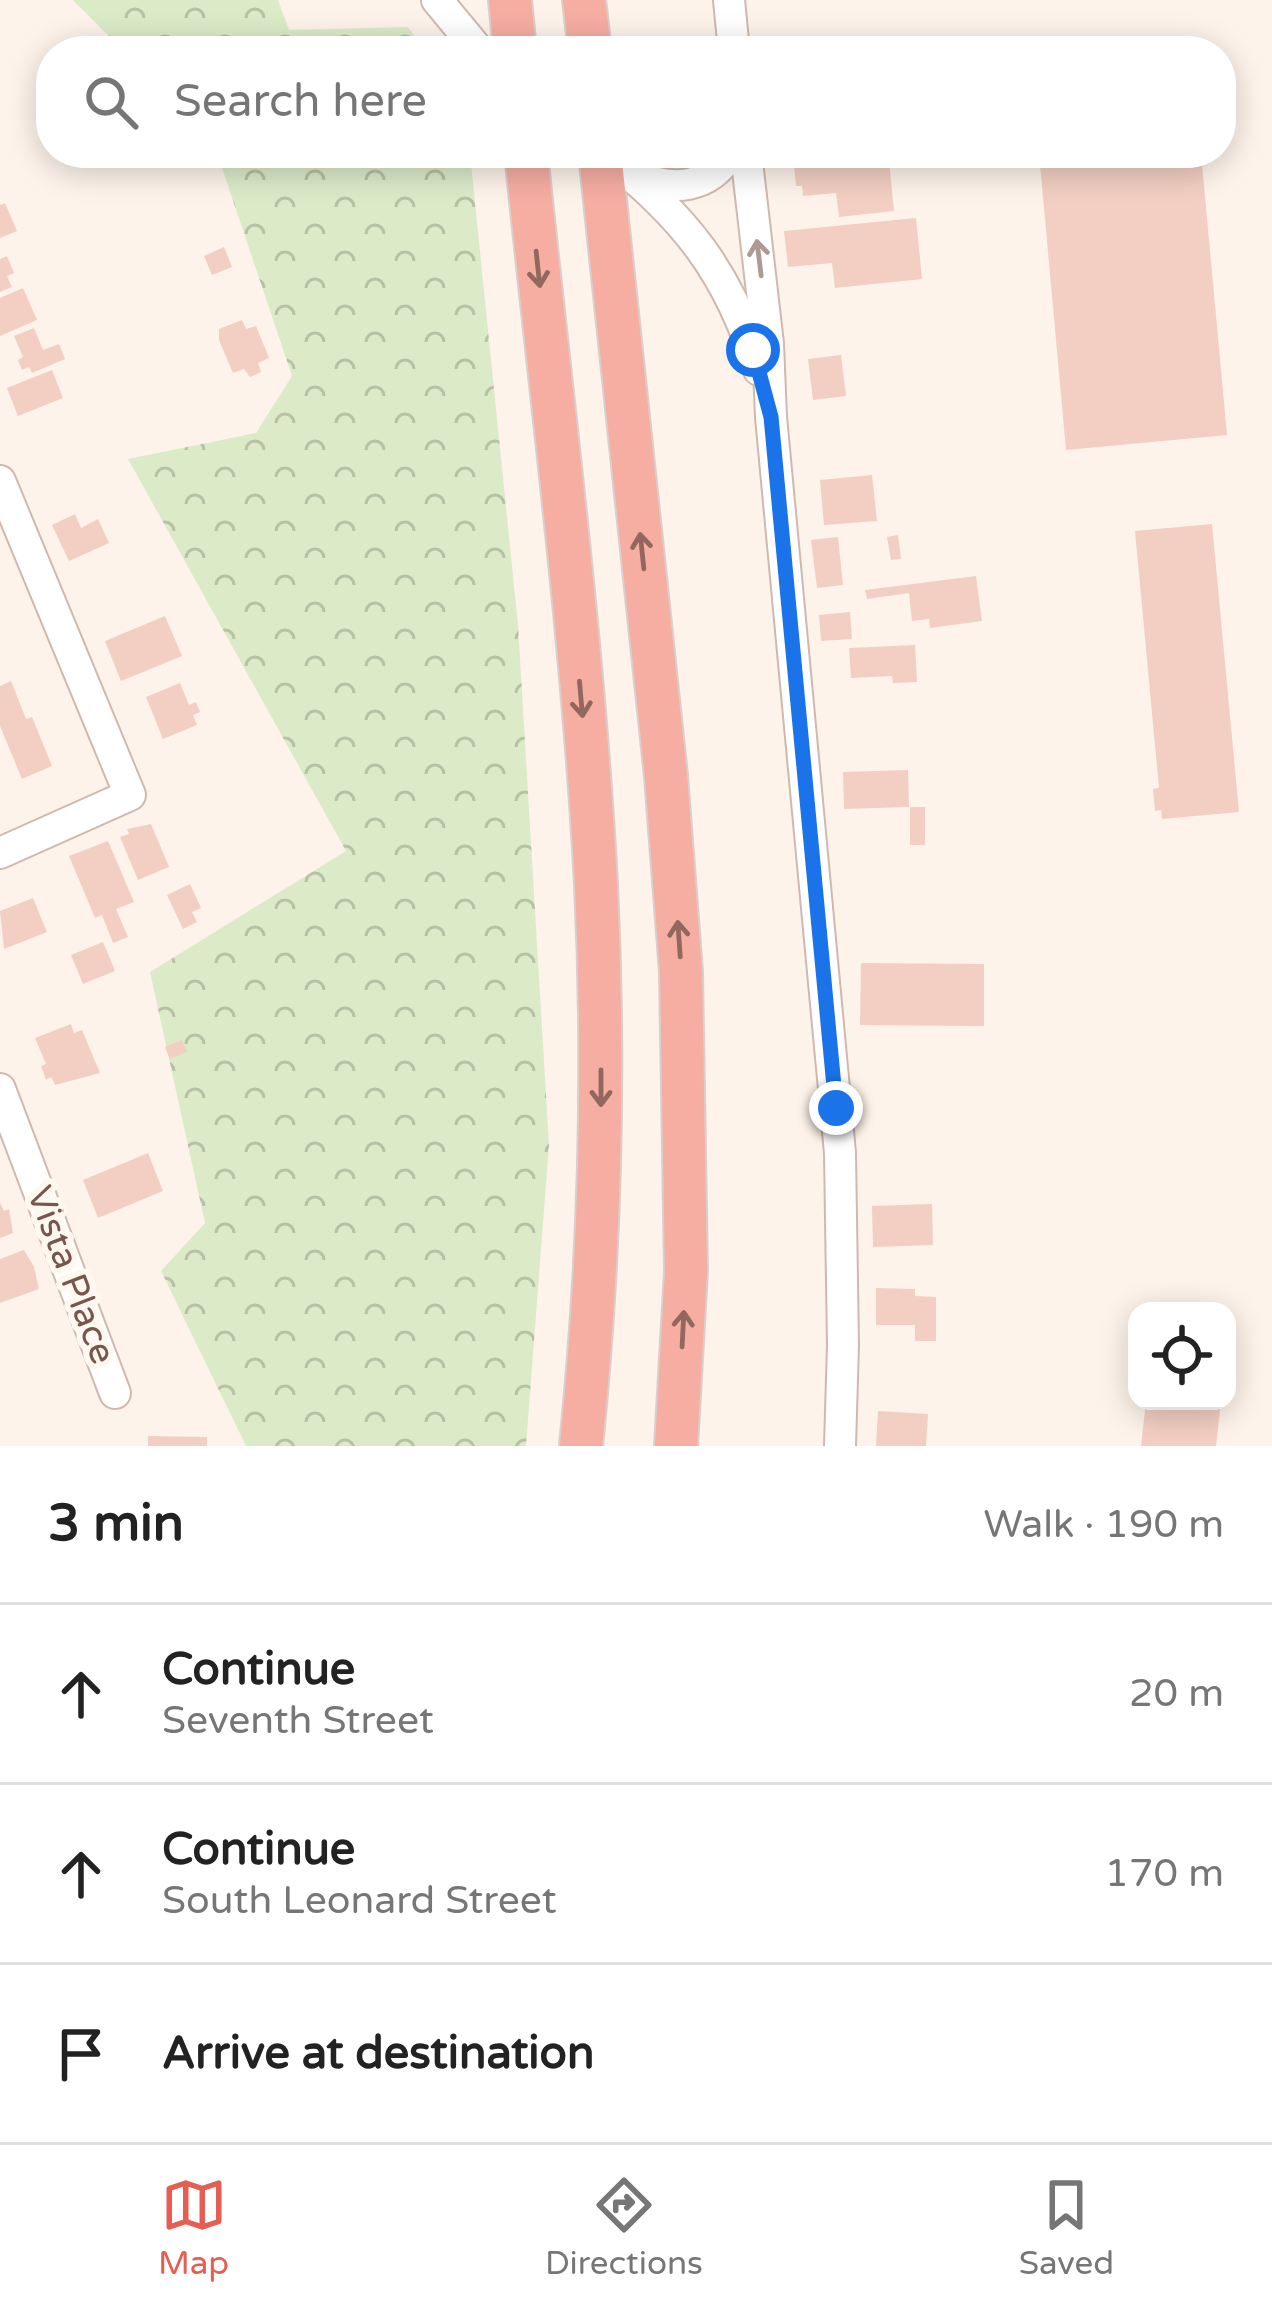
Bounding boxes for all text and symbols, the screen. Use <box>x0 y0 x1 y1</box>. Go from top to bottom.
search box <box>36 36 1236 168</box>
icon: search <box>78 69 144 135</box>
text: Search here <box>174 75 427 129</box>
one-way arrow <box>748 240 770 279</box>
one-way arrow <box>527 249 549 288</box>
route start <box>726 323 780 377</box>
one-way arrow <box>630 532 653 571</box>
one-way arrow <box>570 679 593 718</box>
one-way arrow <box>668 920 691 959</box>
one-way arrow <box>590 1068 612 1107</box>
route end <box>809 1081 863 1135</box>
street label: Vista Place <box>17 1180 125 1370</box>
map controls <box>1128 1302 1236 1410</box>
button: locate <box>1128 1302 1236 1410</box>
one-way arrow <box>672 1310 695 1349</box>
text: 3 min <box>48 1493 184 1555</box>
text: Walk · 190 m <box>983 1501 1224 1548</box>
text: Continue <box>162 1643 355 1697</box>
icon: ahead <box>48 1661 114 1727</box>
text: 20 m <box>1129 1670 1224 1717</box>
text: Seventh Street <box>162 1697 434 1744</box>
text: Continue <box>162 1823 355 1877</box>
icon: ahead <box>48 1841 114 1907</box>
text: 170 m <box>1105 1850 1224 1897</box>
text: South Leonard Street <box>162 1877 557 1924</box>
icon: arrive <box>48 2021 114 2087</box>
text: Arrive at destination <box>162 2027 594 2081</box>
tab: Map <box>158 2172 229 2283</box>
tab: Directions <box>545 2172 703 2283</box>
tab: Saved <box>1019 2172 1114 2283</box>

